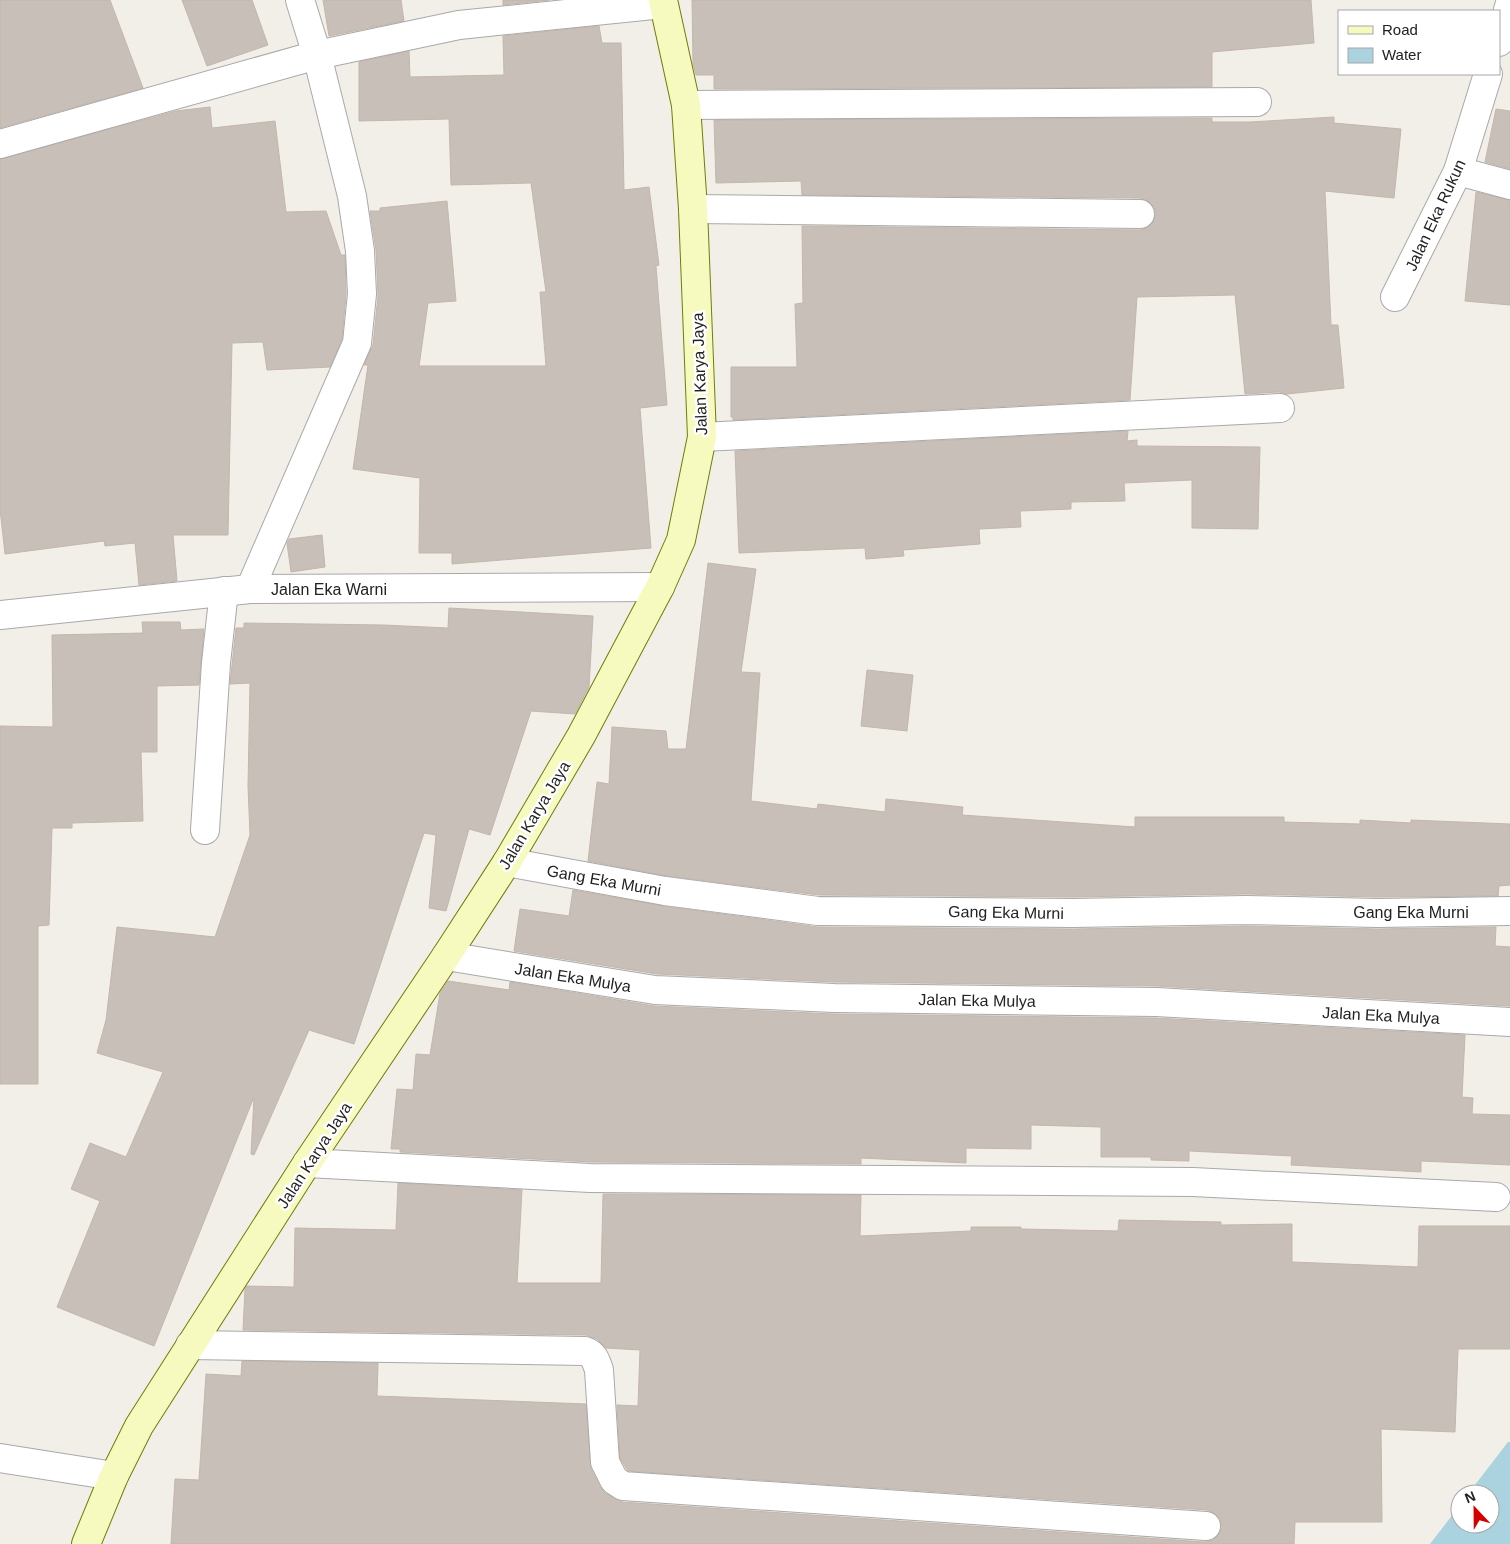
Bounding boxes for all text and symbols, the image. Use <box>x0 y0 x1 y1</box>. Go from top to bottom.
legend <box>1338 10 1500 75</box>
text: Road <box>1382 21 1418 38</box>
text: Water <box>1382 46 1421 63</box>
street label: Jalan Eka Rukun <box>1402 157 1469 274</box>
street label: Jalan Karya Jaya <box>689 312 710 436</box>
street label: Jalan Eka Warni <box>271 581 387 598</box>
street label: Jalan Karya Jaya <box>496 758 573 872</box>
street label: Gang Eka Murni <box>546 862 662 899</box>
street label: Gang Eka Murni <box>948 903 1064 922</box>
street label: Gang Eka Murni <box>1353 904 1469 921</box>
street label: Jalan Eka Mulya <box>514 960 632 995</box>
street label: Jalan Eka Mulya <box>918 991 1036 1010</box>
street label: Jalan Eka Mulya <box>1322 1004 1440 1027</box>
street label: Jalan Karya Jaya <box>274 1099 355 1211</box>
north arrow <box>1450 1484 1500 1534</box>
text: N <box>1462 1488 1478 1506</box>

